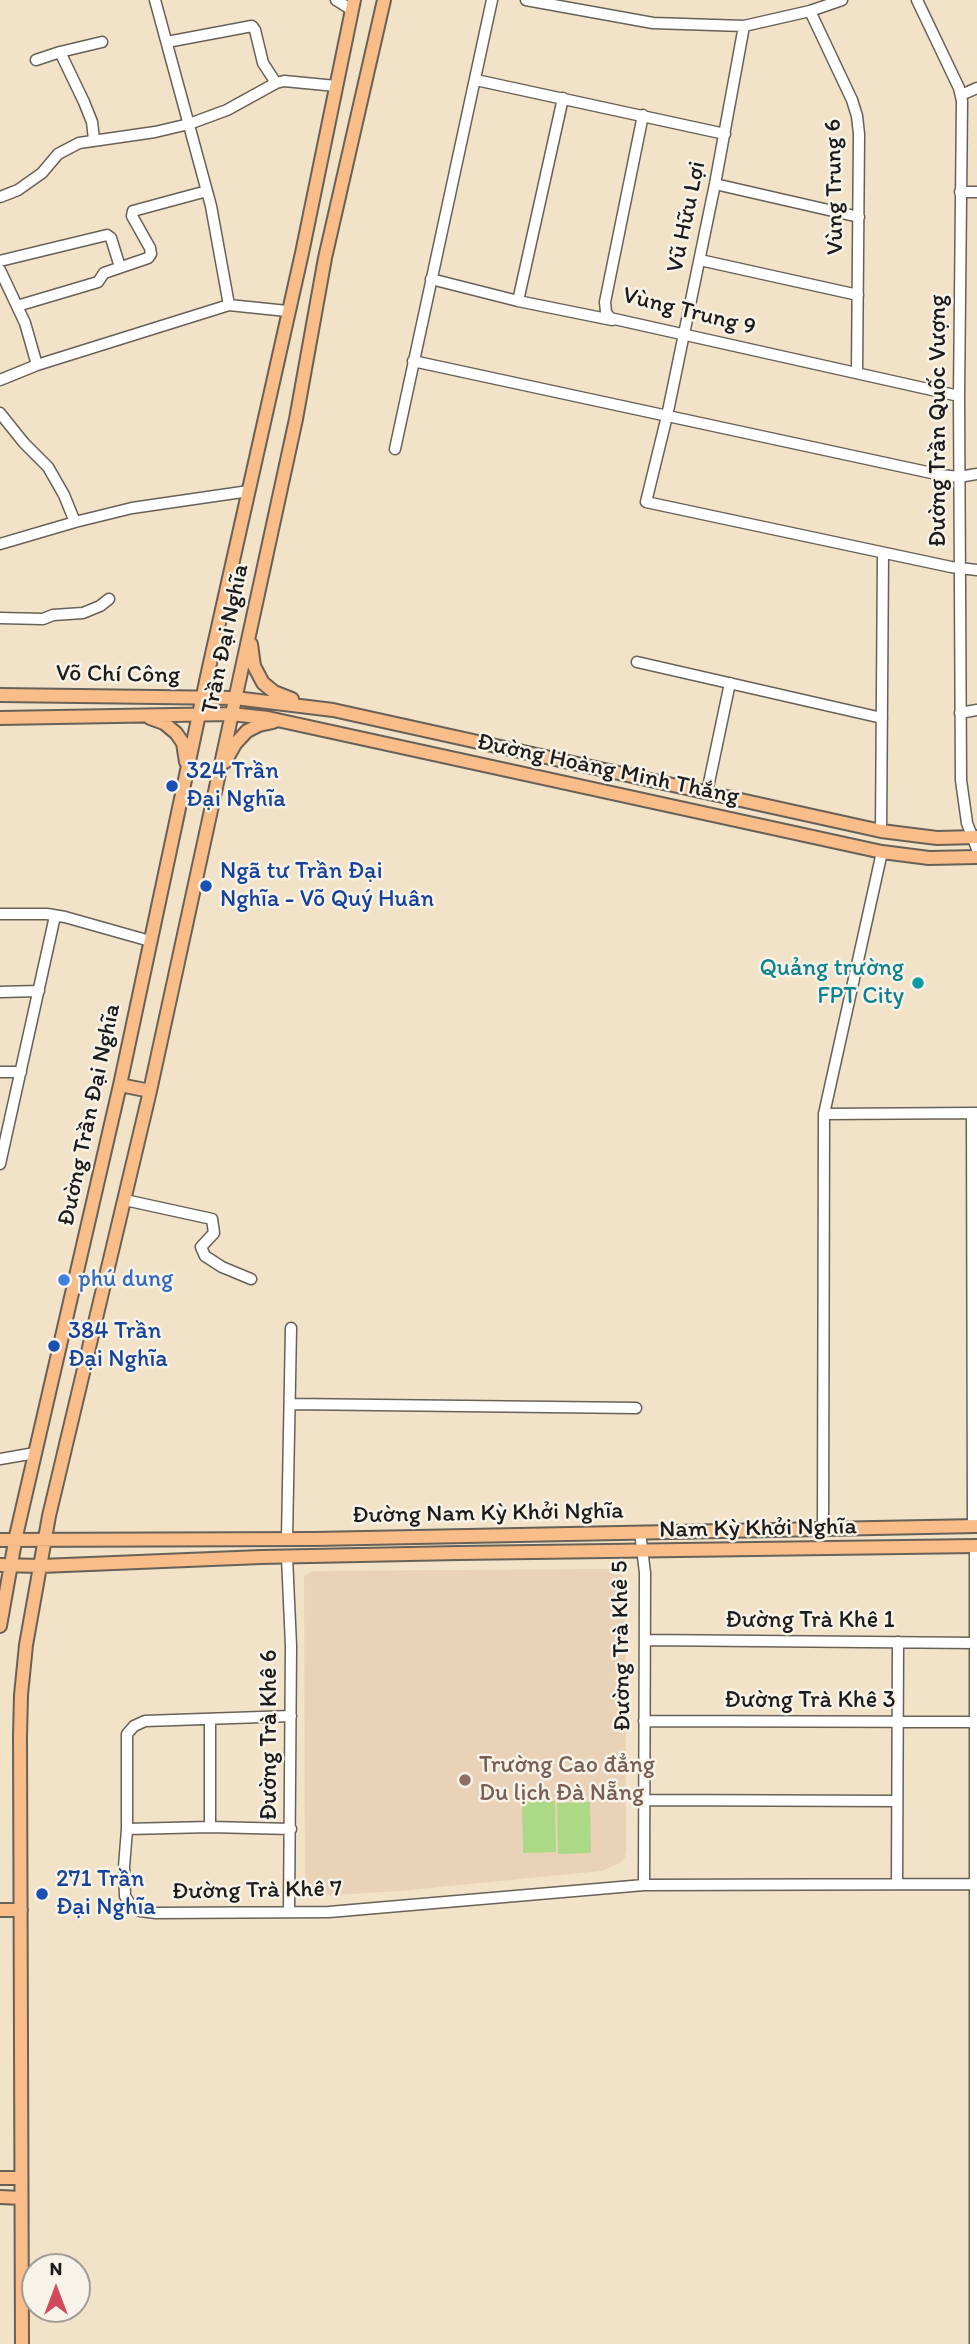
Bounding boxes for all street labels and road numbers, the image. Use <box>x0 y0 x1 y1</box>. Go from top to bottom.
street label: Vùng Trung 6 <box>819 119 851 255</box>
street label: Vũ Hữu Lợi <box>661 159 713 275</box>
street label: Vùng Trung 9 <box>619 282 759 342</box>
street label: Đường Trần Quốc Vượng <box>925 295 953 547</box>
street label: Trần Đại Nghĩa <box>196 561 256 717</box>
street label: Võ Chí Công <box>56 660 180 690</box>
street label: Đường Hoàng Minh Thắng <box>474 728 742 812</box>
street label: Đường Trần Đại Nghĩa <box>52 1001 128 1229</box>
street label: Đường Nam Kỳ Khởi Nghĩa <box>352 1497 624 1531</box>
street label: Nam Kỳ Khởi Nghĩa <box>659 1513 857 1545</box>
street label: Đường Trà Khê 5 <box>606 1560 638 1732</box>
street label: Đường Trà Khê 1 <box>725 1607 895 1635</box>
street label: Đường Trà Khê 6 <box>256 1650 284 1820</box>
street label: Đường Trà Khê 3 <box>724 1687 896 1715</box>
street label: Đường Trà Khê 7 <box>172 1875 342 1907</box>

